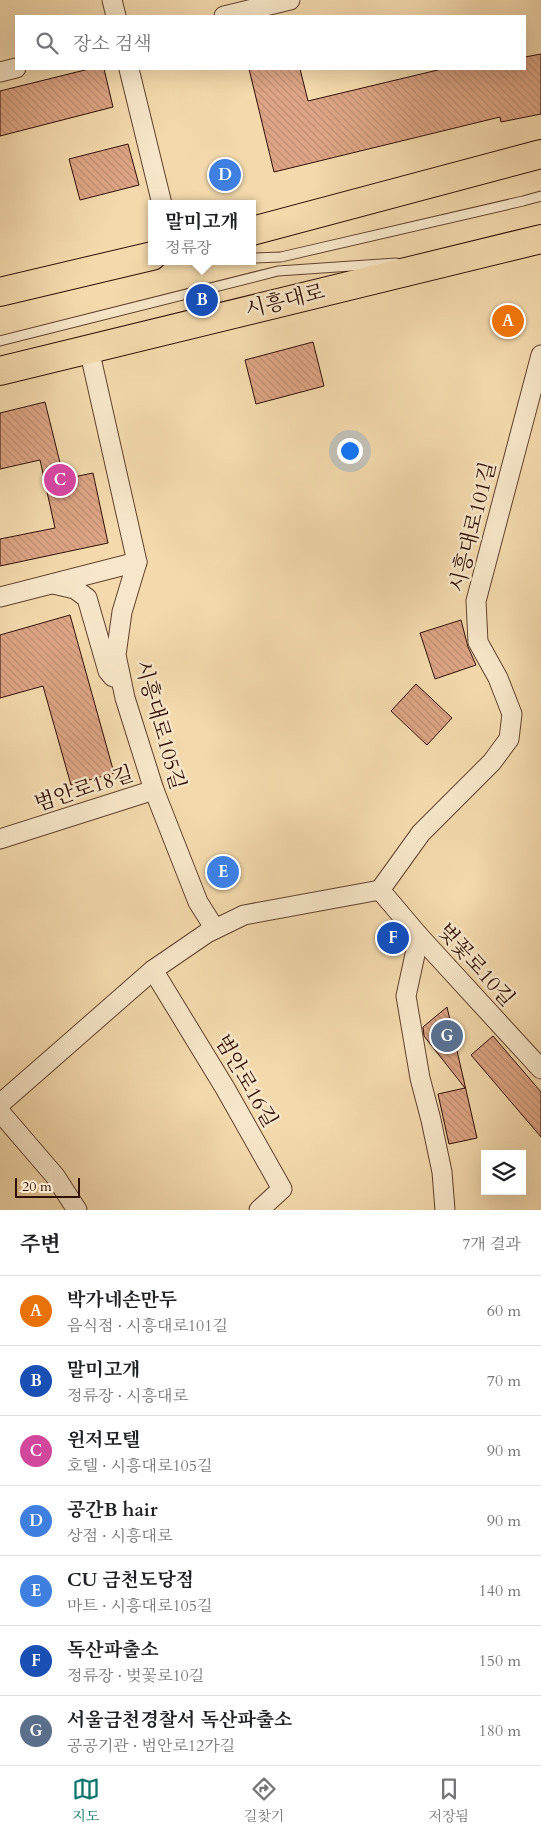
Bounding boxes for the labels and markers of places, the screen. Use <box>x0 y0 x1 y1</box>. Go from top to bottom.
pin: D <box>209 156 241 194</box>
pin: B <box>186 281 218 319</box>
pin: A <box>492 302 524 340</box>
pin: C <box>44 461 76 499</box>
pin: E <box>207 853 239 891</box>
pin: F <box>377 919 409 957</box>
pin: G <box>431 1017 463 1055</box>

